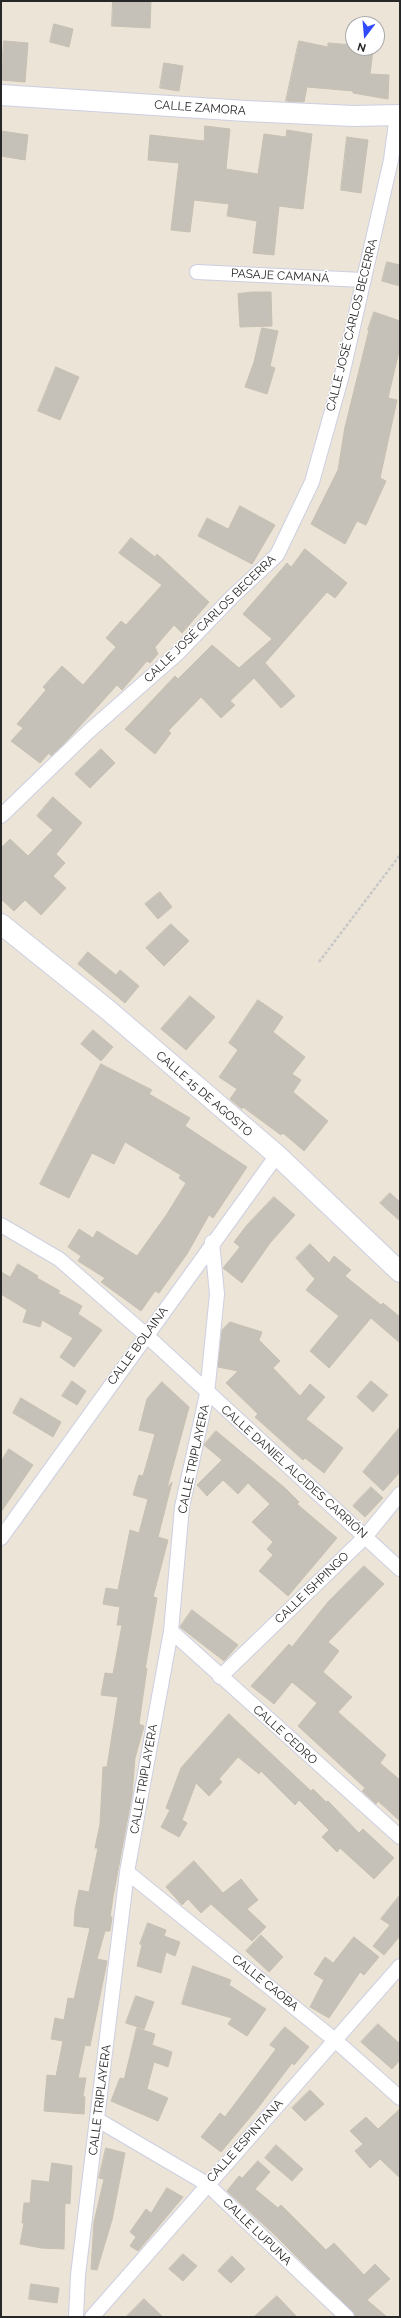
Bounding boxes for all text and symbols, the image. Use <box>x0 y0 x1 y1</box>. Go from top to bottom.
north arrow <box>345 16 385 56</box>
text: N <box>356 40 368 54</box>
street label: CALLE ZAMORA <box>154 98 246 118</box>
street label: CALLE JOSÉ CARLOS BECERRA <box>324 237 380 413</box>
street label: PASAJE CAMANÁ <box>230 266 330 286</box>
street label: CALLE JOSÉ CARLOS BECERRA <box>141 552 279 686</box>
street label: CALLE 15 DE AGOSTO <box>153 1048 255 1140</box>
street label: CALLE BOLAINA <box>105 1304 171 1388</box>
street label: CALLE DANIEL ALCIDES CARRIÓN <box>218 1402 370 1542</box>
street label: CALLE TRIPLAYERA <box>175 1403 213 1515</box>
street label: CALLE ISHPINGO <box>272 1549 352 1627</box>
street label: CALLE CEDRO <box>250 1702 320 1768</box>
street label: CALLE TRIPLAYERA <box>127 1723 161 1835</box>
street label: CALLE CAOBA <box>229 1952 301 2014</box>
street label: CALLE TRIPLAYERA <box>86 2044 114 2156</box>
street label: CALLE ESPINTANA <box>204 2096 286 2186</box>
street label: CALLE LUPUNA <box>220 2196 294 2268</box>

